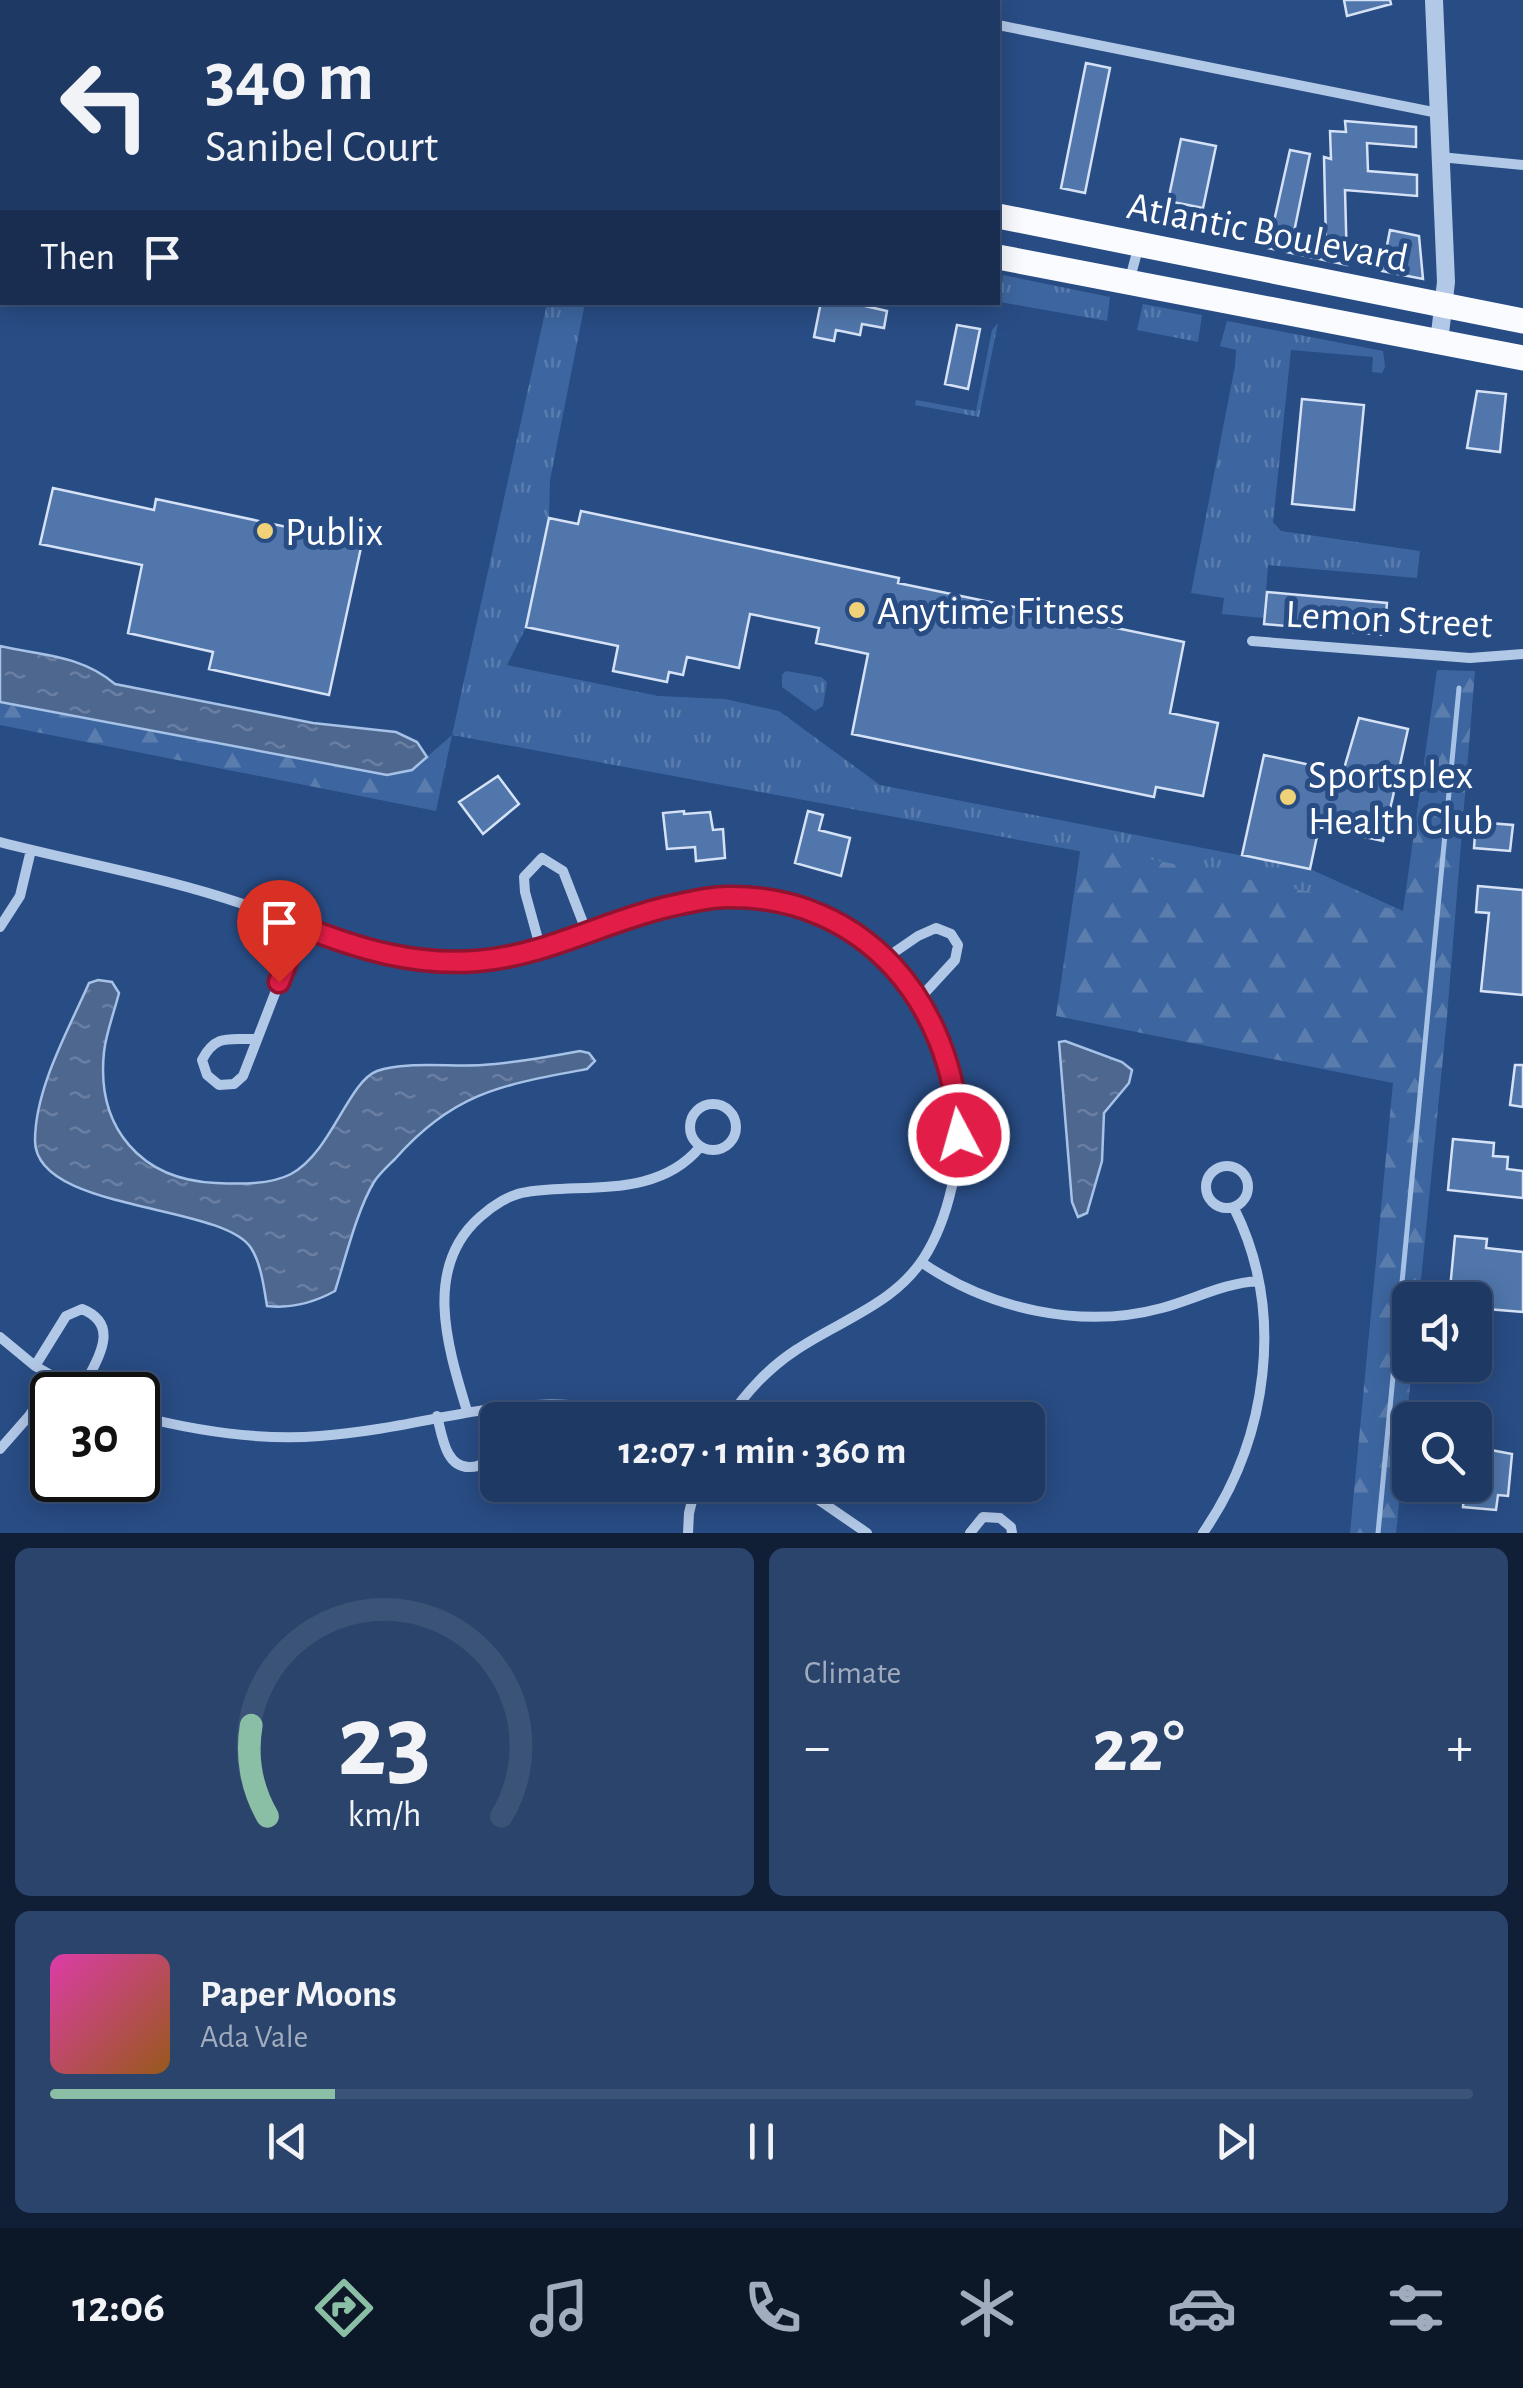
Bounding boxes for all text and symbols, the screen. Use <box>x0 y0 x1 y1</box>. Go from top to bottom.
icon: left <box>40 40 170 170</box>
text: 340 m <box>205 43 374 113</box>
text: Sanibel Court <box>205 125 438 170</box>
street label: Atlantic Boulevard <box>1124 186 1412 280</box>
icon: arrive <box>135 230 190 285</box>
text: Then <box>40 239 115 277</box>
place label: Publix <box>285 513 383 553</box>
marker: Publix <box>254 520 276 542</box>
place label: Anytime Fitness <box>877 592 1125 632</box>
street label: Lemon Street <box>1284 595 1494 645</box>
marker: Anytime Fitness <box>846 599 868 621</box>
place label: Sportsplex Health Club <box>1308 756 1493 842</box>
marker: Sportsplex Health Club <box>1277 786 1299 808</box>
pin <box>237 880 322 983</box>
icon: arrive <box>252 895 307 950</box>
position arrow <box>907 1083 1011 1187</box>
map controls <box>1392 1282 1492 1502</box>
button: sound <box>1392 1282 1492 1382</box>
speed limit sign: 30 <box>30 1372 160 1502</box>
button: search <box>1392 1402 1492 1502</box>
text: 12:07 · 1 min · 360 m <box>619 1433 906 1471</box>
text: Climate <box>804 1657 901 1689</box>
text: 23 <box>338 1691 431 1795</box>
text: 22° <box>1092 1710 1185 1785</box>
text: − <box>804 1720 830 1775</box>
text: + <box>1447 1720 1473 1775</box>
text: km/h <box>348 1797 421 1833</box>
text: Paper Moons <box>200 1976 397 2014</box>
text: Ada Vale <box>200 2021 308 2053</box>
icon: previous <box>260 2114 315 2169</box>
icon: pause <box>734 2114 789 2169</box>
icon: next <box>1208 2114 1263 2169</box>
icon: directions <box>309 2273 379 2343</box>
icon: music <box>524 2273 594 2343</box>
icon: phone <box>738 2273 808 2343</box>
icon: climate <box>952 2273 1022 2343</box>
icon: car <box>1167 2273 1237 2343</box>
icon: filters <box>1381 2273 1451 2343</box>
text: 12:06 <box>72 2285 165 2330</box>

